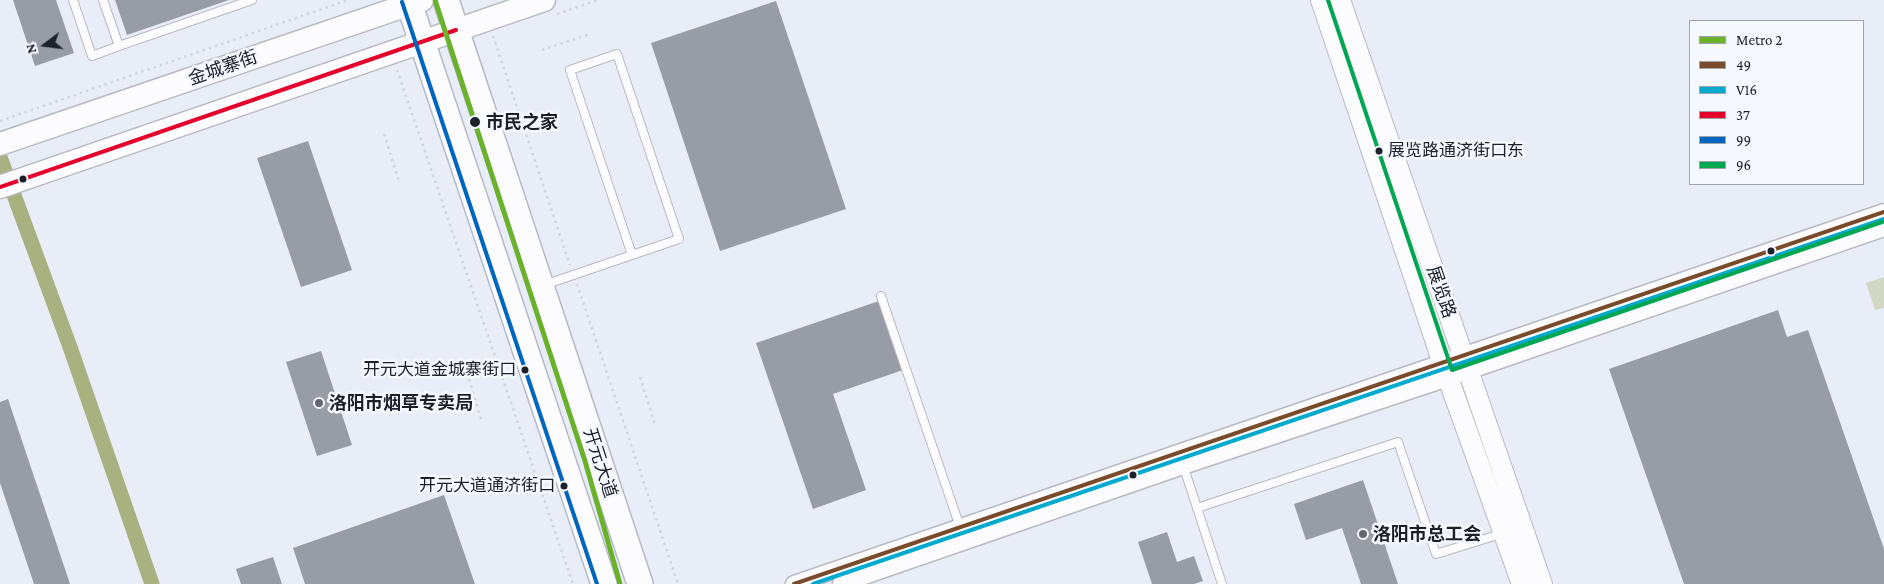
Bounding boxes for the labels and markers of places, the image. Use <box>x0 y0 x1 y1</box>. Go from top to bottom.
place label: 市民之家 <box>486 111 558 133</box>
marker: 市民之家 <box>468 115 482 129</box>
place label: 展览路通济街口东 <box>1388 141 1524 161</box>
marker: 展览路通济街口东 <box>1374 146 1384 156</box>
unlabelled marker <box>18 174 28 184</box>
unlabelled marker <box>1766 246 1776 256</box>
place label: 开元大道金城寨街口 <box>363 360 516 380</box>
marker: 开元大道金城寨街口 <box>520 365 530 375</box>
place label: 洛阳市烟草专卖局 <box>329 392 473 414</box>
marker: 洛阳市烟草专卖局 <box>313 397 325 409</box>
unlabelled marker <box>1128 470 1138 480</box>
place label: 开元大道通济街口 <box>419 476 555 496</box>
marker: 开元大道通济街口 <box>559 481 569 491</box>
place label: 洛阳市总工会 <box>1373 523 1481 545</box>
marker: 洛阳市总工会 <box>1357 528 1369 540</box>

